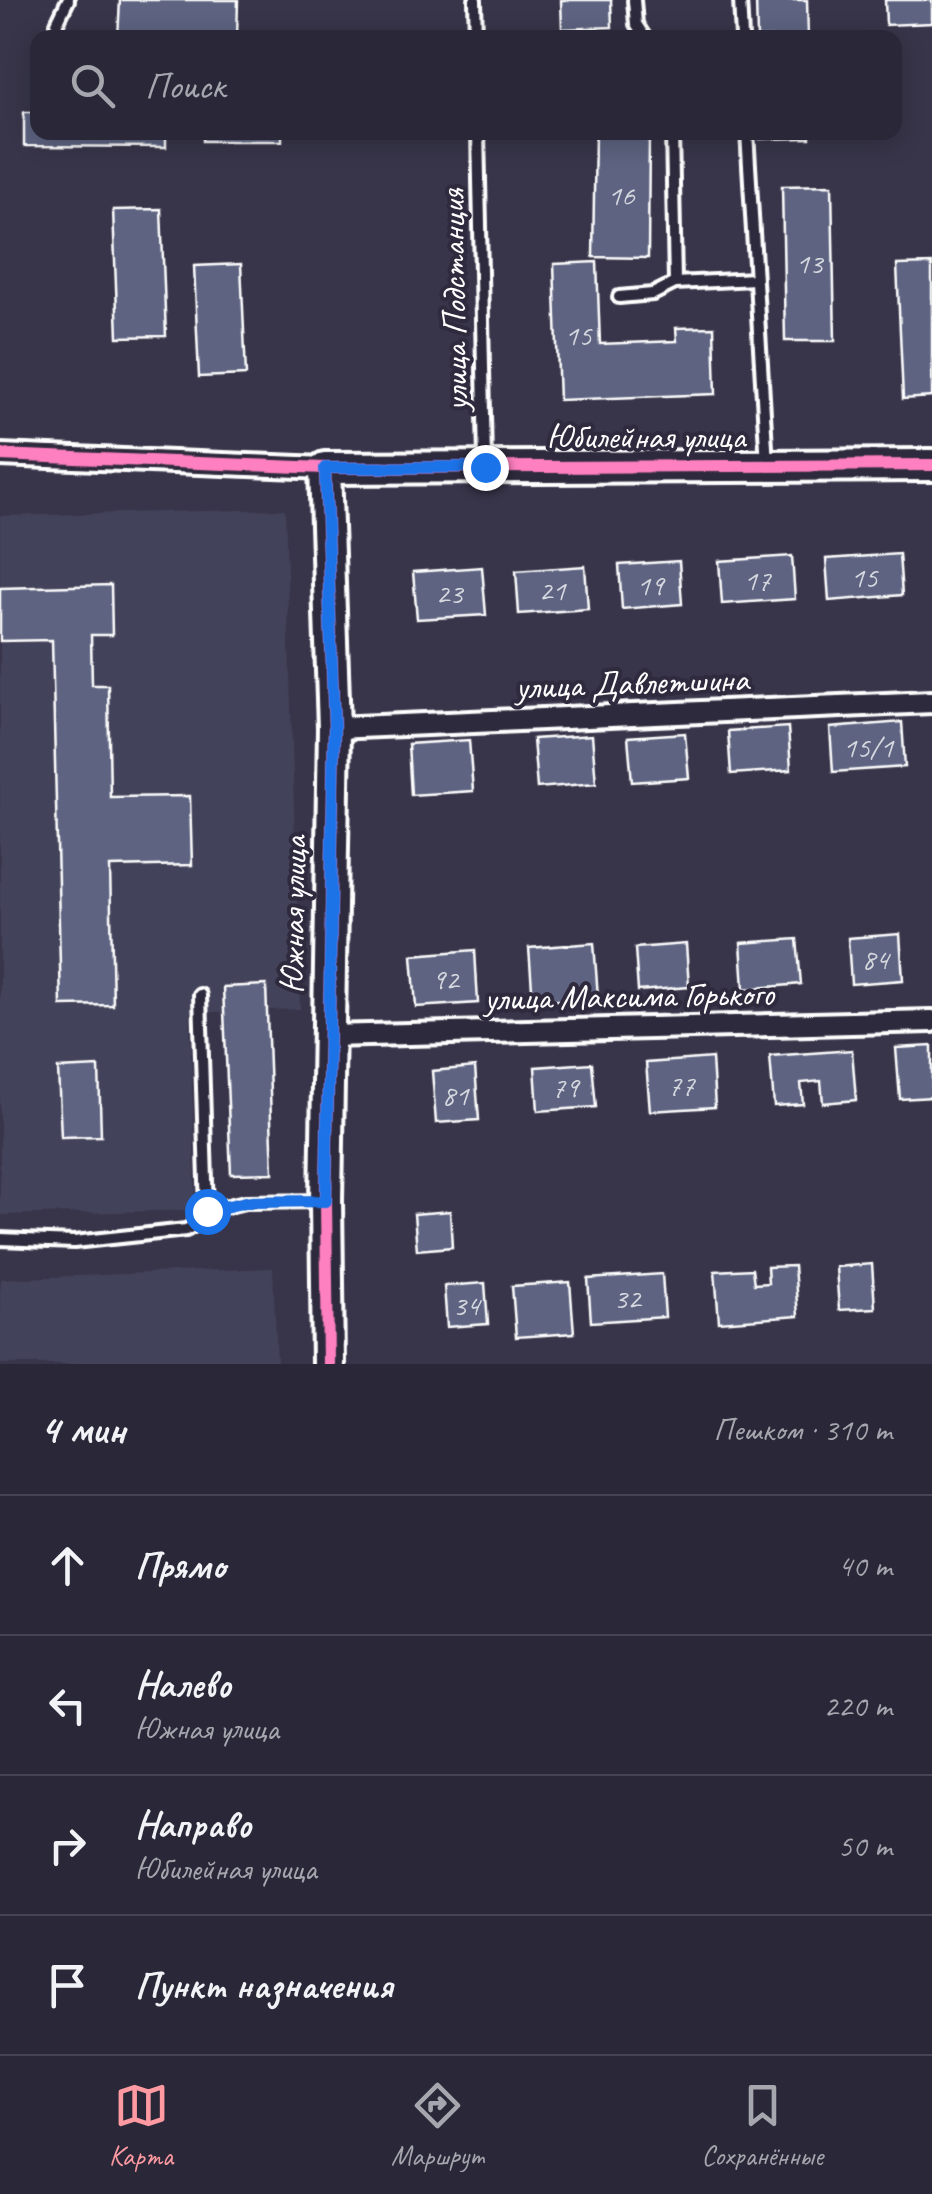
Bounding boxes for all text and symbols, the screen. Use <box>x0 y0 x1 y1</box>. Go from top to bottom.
search box <box>30 30 902 140</box>
icon: search <box>65 58 120 113</box>
text: Поиск <box>145 62 225 109</box>
house number: 16 <box>608 176 636 214</box>
street label: улица Подстанция <box>430 187 478 414</box>
house number: 13 <box>796 244 825 282</box>
house number: 15 <box>565 316 593 354</box>
street label: Юбилейная улица <box>547 414 747 459</box>
route end <box>463 445 509 491</box>
house number: 15 <box>851 558 879 596</box>
house number: 17 <box>744 561 772 599</box>
house number: 19 <box>637 566 666 604</box>
house number: 21 <box>539 571 567 609</box>
house number: 23 <box>436 574 465 612</box>
street label: улица Давлетшина <box>513 656 752 710</box>
house number: 15/1 <box>843 728 895 766</box>
street label: Южная улица <box>269 834 317 994</box>
house number: 84 <box>862 940 891 978</box>
house number: 92 <box>432 960 461 998</box>
street label: улица Максима Горького <box>482 971 776 1021</box>
house number: 77 <box>668 1066 696 1104</box>
house number: 79 <box>552 1068 581 1106</box>
house number: 81 <box>442 1076 470 1114</box>
route start <box>185 1189 231 1235</box>
house number: 32 <box>614 1279 643 1317</box>
house number: 34 <box>453 1286 482 1324</box>
text: 4 мин <box>40 1403 125 1456</box>
text: Пешком · 310 m <box>713 1409 892 1450</box>
icon: ahead <box>40 1538 95 1593</box>
text: Прямо <box>135 1542 225 1589</box>
text: 40 m <box>838 1545 892 1586</box>
text: Налево <box>135 1661 231 1708</box>
icon: left <box>40 1678 95 1733</box>
text: 220 m <box>823 1685 892 1726</box>
text: Южная улица <box>135 1708 279 1749</box>
text: Направо <box>135 1801 251 1848</box>
icon: right <box>40 1818 95 1873</box>
text: 50 m <box>838 1825 892 1866</box>
text: Юбилейная улица <box>135 1848 317 1889</box>
icon: arrive <box>40 1958 95 2013</box>
text: Пункт назначения <box>135 1962 392 2009</box>
tab: Карта <box>109 2078 173 2173</box>
tab: Маршрут <box>391 2078 483 2173</box>
tab: Сохранённые <box>701 2078 823 2173</box>

